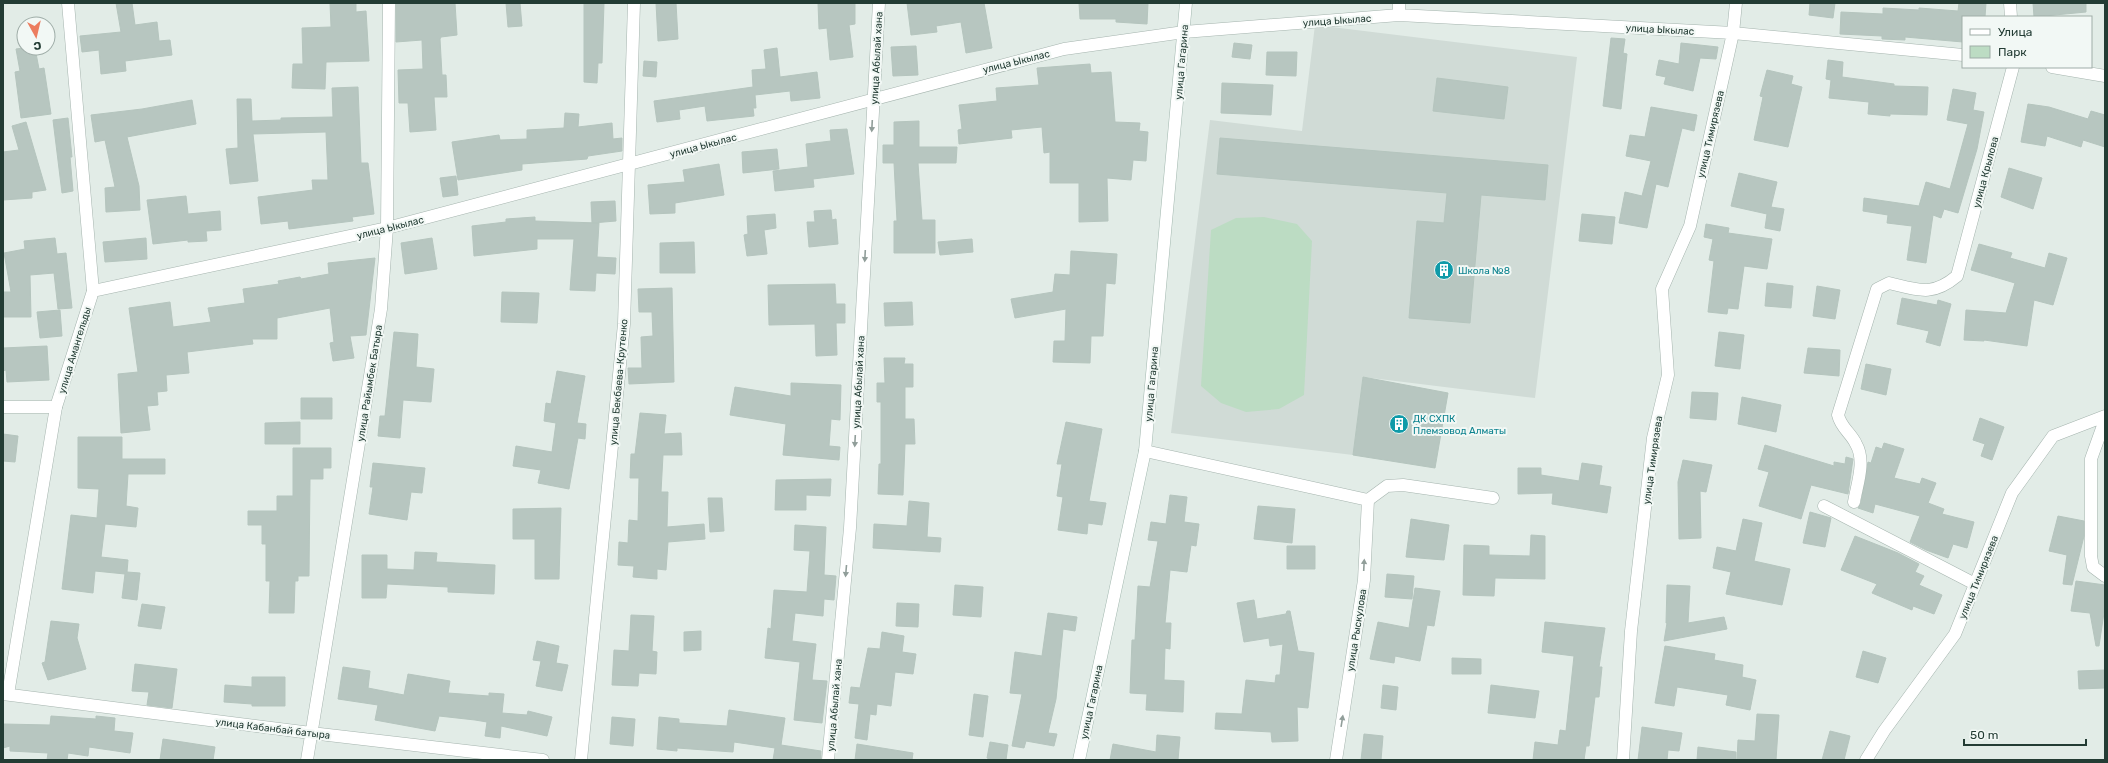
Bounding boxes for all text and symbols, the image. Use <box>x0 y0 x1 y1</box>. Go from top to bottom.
street label: улица Абылай хана <box>869 11 885 105</box>
street label: улица Ыкылас <box>1302 13 1372 29</box>
north arrow <box>16 16 56 56</box>
legend <box>1962 16 2092 68</box>
street label: улица Ыкылас <box>1625 22 1695 38</box>
street label: улица Гагарина <box>1173 24 1191 100</box>
text: Улица <box>1998 25 2032 39</box>
text: С <box>32 38 42 52</box>
text: Парк <box>1998 45 2027 59</box>
street label: улица Ыкылас <box>981 48 1051 76</box>
street label: улица Тимирязева <box>1695 89 1727 179</box>
one-way arrow <box>869 120 876 132</box>
street label: улица Ыкылас <box>669 131 738 161</box>
street label: улица Крылова <box>1971 135 2001 209</box>
street label: улица Ыкылас <box>355 214 425 242</box>
one-way arrow <box>862 250 869 262</box>
building icon: Школа №8 <box>1433 259 1455 281</box>
place label: Школа №8 <box>1458 265 1510 277</box>
street label: улица Амангельды <box>56 306 94 395</box>
street label: улица Бекбаева-Крутенко <box>607 318 631 446</box>
street label: улица Райымбек Батыра <box>355 324 385 442</box>
street label: улица Абылай хана <box>851 335 867 429</box>
street label: улица Гагарина <box>1143 346 1161 422</box>
building icon: ДК СХПК Племзовод Алматы <box>1388 413 1410 435</box>
place label: ДК СХПК Племзовод Алматы <box>1413 413 1506 437</box>
street label: улица Тимирязева <box>1641 415 1665 505</box>
one-way arrow <box>852 435 859 447</box>
street label: улица Тимирязева <box>1957 534 2001 621</box>
one-way arrow <box>1361 559 1368 571</box>
one-way arrow <box>843 565 850 577</box>
street label: улица Рыскулова <box>1345 588 1369 672</box>
street label: улица Абылай хана <box>825 658 845 752</box>
street label: улица Гагарина <box>1078 664 1106 740</box>
one-way arrow <box>1339 715 1345 728</box>
street label: улица Кабанбай батыра <box>215 716 331 742</box>
scale bar <box>1964 721 2086 747</box>
text: 50 m <box>1970 728 1998 742</box>

